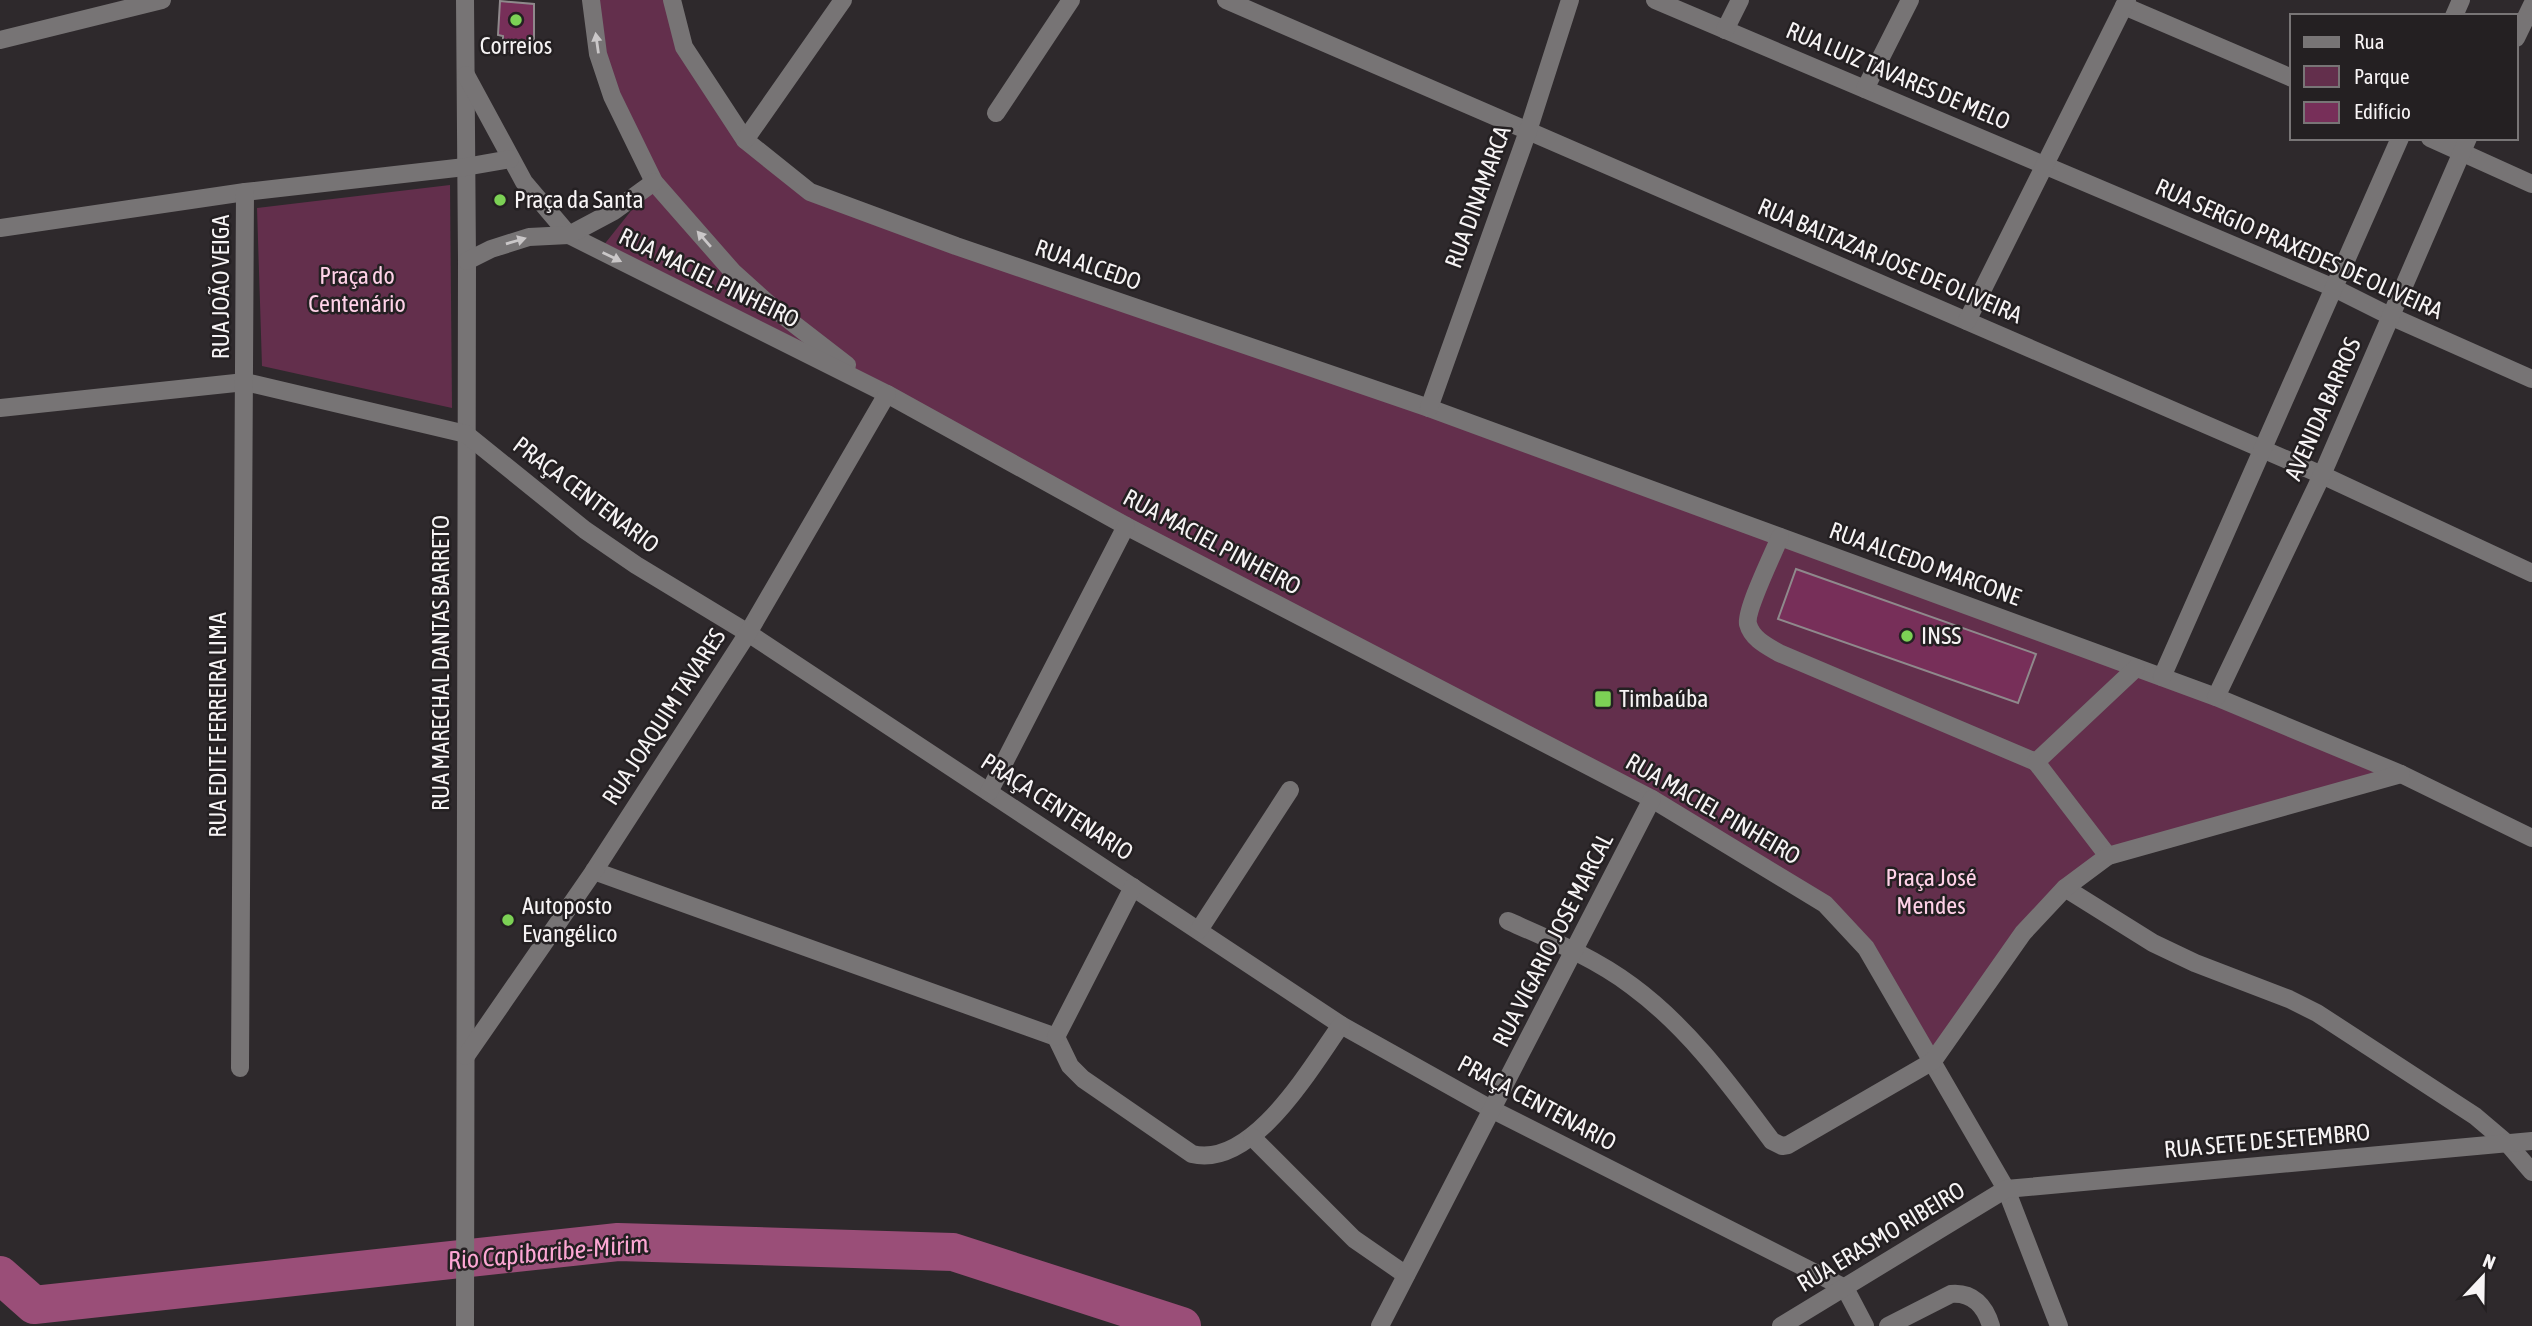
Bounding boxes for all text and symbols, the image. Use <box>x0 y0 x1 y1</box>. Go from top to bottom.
marker: Correios <box>508 12 524 28</box>
legend <box>2290 14 2518 140</box>
street label: RUA LUIZ TAVARES DE MELO <box>1782 16 2014 135</box>
text: Rua <box>2354 29 2384 53</box>
one-way arrow <box>591 31 602 53</box>
place label: Correios <box>480 32 552 59</box>
text: Parque <box>2354 64 2409 88</box>
text: Edifício <box>2354 99 2411 123</box>
street label: RUA DINAMARCA <box>1439 122 1516 271</box>
street label: RUA SERGIO PRAXEDES DE OLIVEIRA <box>2152 173 2447 324</box>
place label: Praça da Santa <box>514 186 644 213</box>
marker: Praça da Santa <box>492 192 508 208</box>
street label: RUA BALTAZAR JOSE DE OLIVEIRA <box>1754 193 2026 329</box>
street label: RUA JOÃO VEIGA <box>207 214 234 359</box>
street label: RUA MACIEL PINHEIRO <box>615 222 804 333</box>
one-way arrow <box>696 230 712 248</box>
street label: RUA ALCEDO <box>1032 234 1145 295</box>
one-way arrow <box>506 235 527 245</box>
one-way arrow <box>602 252 622 263</box>
park label: Praça do Centenário <box>308 262 406 317</box>
street label: AVENIDA BARROS <box>2279 333 2366 484</box>
street label: PRAÇA CENTENARIO <box>508 431 664 558</box>
street label: RUA MACIEL PINHEIRO <box>1119 483 1305 600</box>
street label: RUA MARECHAL DANTAS BARRETO <box>427 515 454 811</box>
street label: RUA ALCEDO MARCONE <box>1826 516 2025 611</box>
street label: RUA EDITE FERREIRA LIMA <box>204 612 231 838</box>
place label: INSS <box>1921 622 1961 649</box>
street label: RUA JOAQUIM TAVARES <box>597 624 731 810</box>
marker: INSS <box>1899 628 1915 644</box>
place label: Timbaúba <box>1619 685 1709 712</box>
marker: Timbaúba <box>1593 689 1613 709</box>
street label: PRAÇA CENTENARIO <box>976 748 1138 866</box>
street label: RUA MACIEL PINHEIRO <box>1621 748 1805 869</box>
street label: RUA VIGARIO JOSE MARCAL <box>1487 828 1618 1051</box>
park label: Praça José Mendes <box>1885 864 1977 919</box>
place label: Autoposto Evangélico <box>522 892 617 947</box>
marker: Autoposto Evangélico <box>500 912 516 928</box>
street label: PRAÇA CENTENARIO <box>1453 1049 1621 1156</box>
street label: RUA SETE DE SETEMBRO <box>2163 1118 2371 1163</box>
street label: RUA ERASMO RIBEIRO <box>1792 1176 1969 1297</box>
water label: Rio Capibaribe-Mirim <box>446 1228 650 1276</box>
north arrow <box>2448 1242 2518 1312</box>
text: N <box>2480 1249 2499 1274</box>

